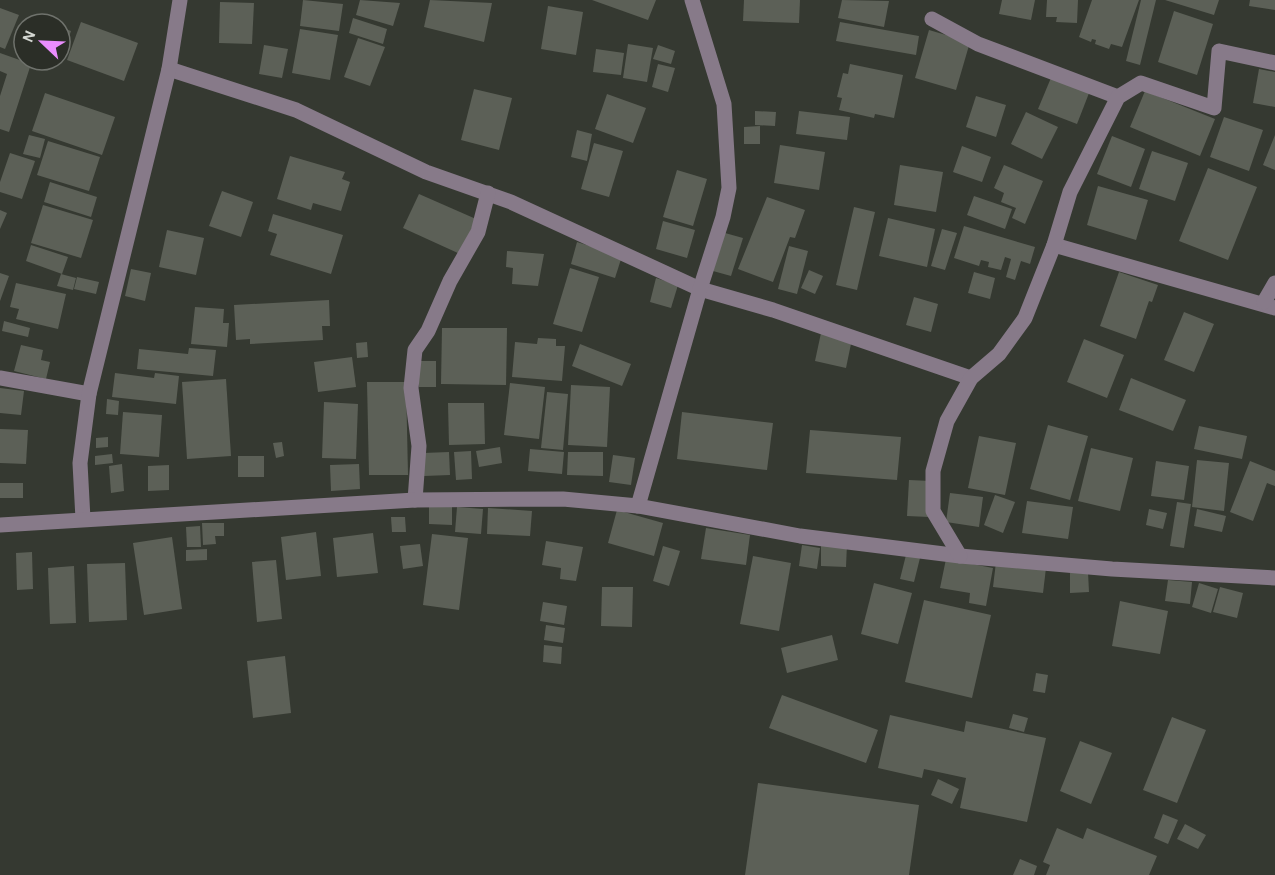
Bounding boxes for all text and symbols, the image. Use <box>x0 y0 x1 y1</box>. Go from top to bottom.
north arrow <box>12 12 72 72</box>
text: N <box>20 28 39 45</box>

